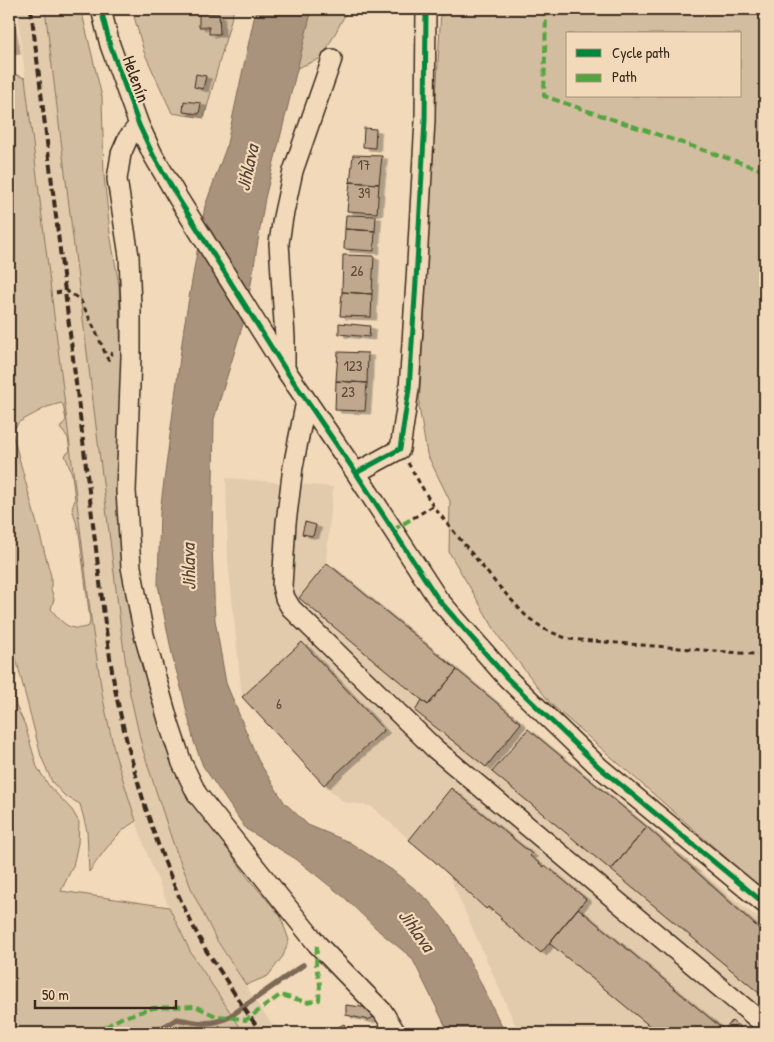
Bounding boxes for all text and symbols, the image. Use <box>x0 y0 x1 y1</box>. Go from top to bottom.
legend <box>566 32 742 98</box>
text: Cycle path <box>612 42 670 63</box>
street label: Helenín <box>117 52 156 106</box>
text: Path <box>612 66 637 87</box>
water label: Jihlava <box>229 140 265 194</box>
house number: 17 <box>358 154 370 175</box>
house number: 39 <box>358 182 371 203</box>
house number: 26 <box>350 260 364 281</box>
house number: 123 <box>343 355 363 376</box>
house number: 23 <box>341 381 355 402</box>
water label: Jihlava <box>175 541 201 591</box>
house number: 6 <box>276 693 282 714</box>
water label: Jihlava <box>393 903 443 959</box>
scale bar <box>35 977 176 1009</box>
text: 50 m <box>42 984 69 1005</box>

